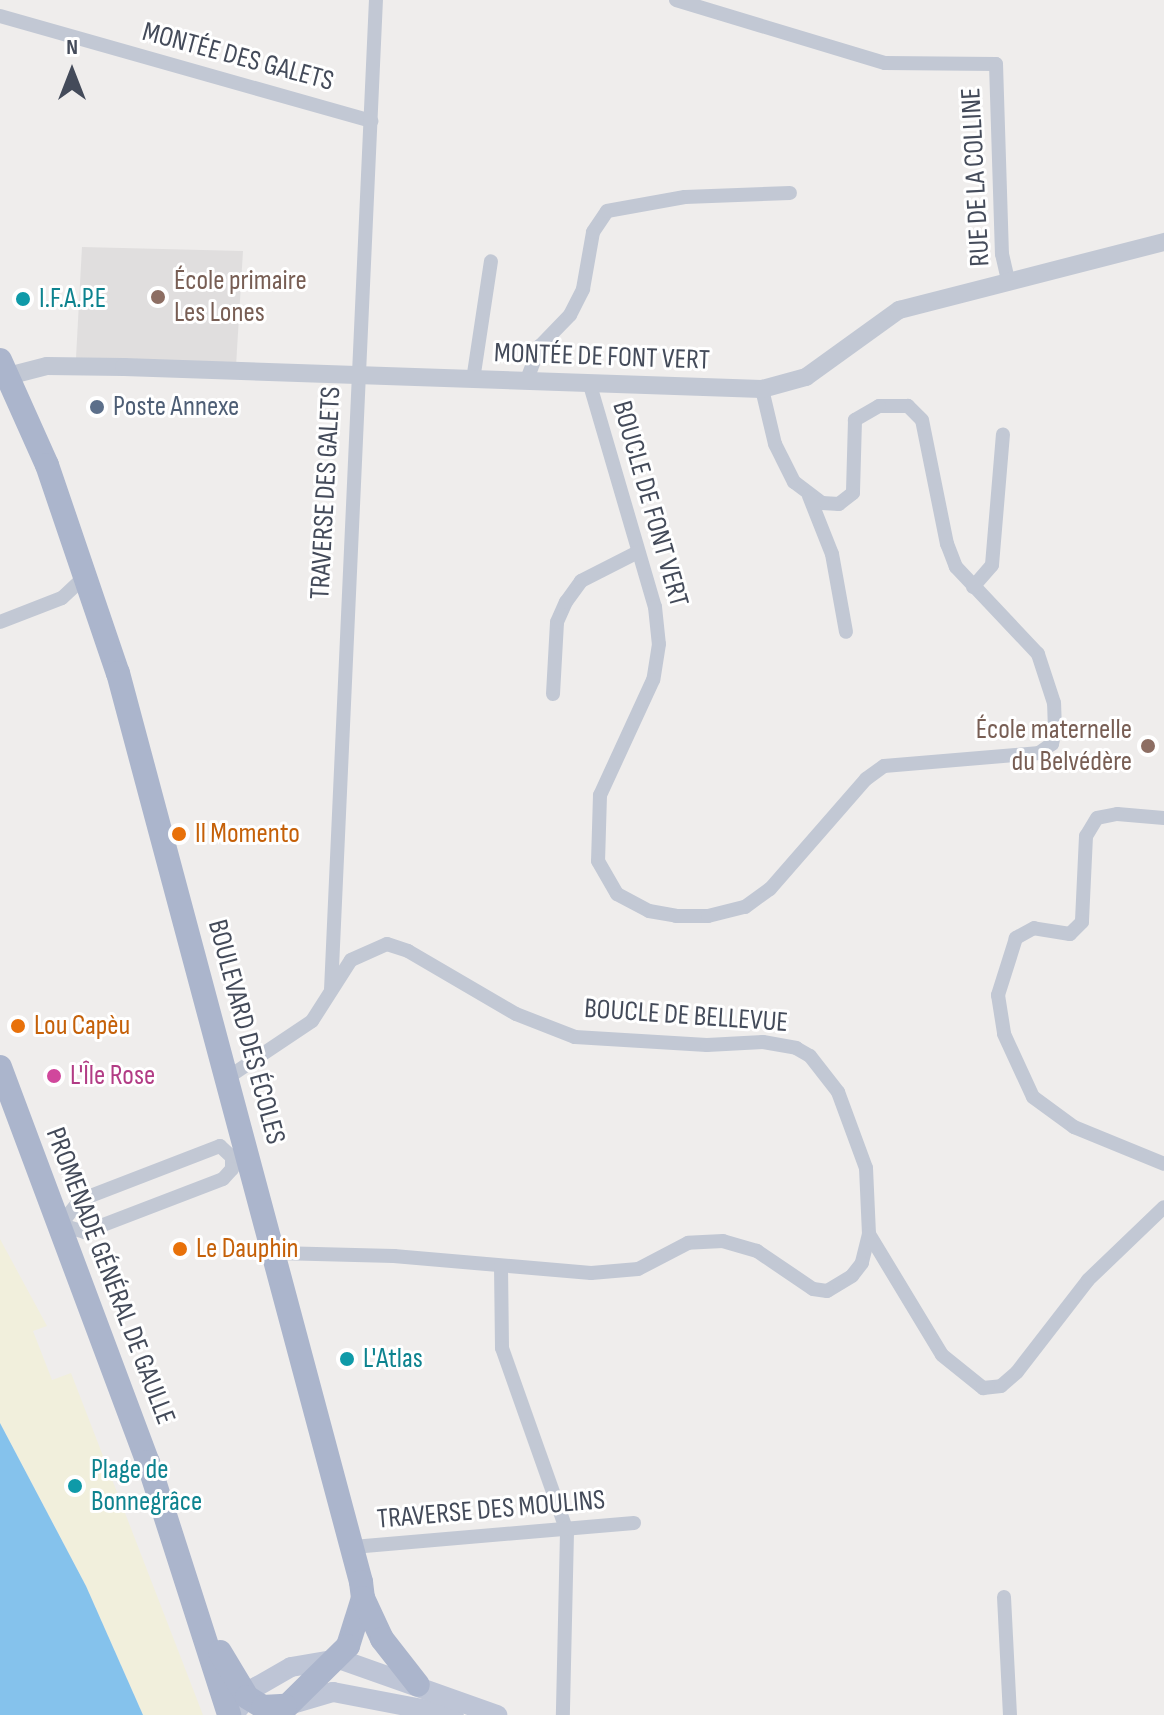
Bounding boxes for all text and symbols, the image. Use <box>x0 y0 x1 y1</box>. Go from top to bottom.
street label: MONTÉE DES GALETS <box>139 15 337 99</box>
north arrow <box>32 32 112 112</box>
text: N <box>66 34 78 61</box>
street label: RUE DE LA COLLINE <box>955 87 997 267</box>
place label: École primaire Les Lones <box>174 264 307 330</box>
place label: I.F.A.P.E <box>39 282 106 316</box>
marker: École primaire Les Lones <box>149 288 167 306</box>
marker: I.F.A.P.E <box>14 290 32 308</box>
street label: MONTÉE DE FONT VERT <box>493 336 711 378</box>
street label: TRAVERSE DES GALETS <box>304 386 348 600</box>
place label: Poste Annexe <box>113 390 239 424</box>
street label: BOUCLE DE FONT VERT <box>605 397 695 611</box>
marker: Poste Annexe <box>88 398 106 416</box>
place label: École maternelle du Belvédère <box>976 713 1132 779</box>
marker: École maternelle du Belvédère <box>1139 737 1157 755</box>
place label: Il Momento <box>195 817 300 851</box>
marker: Il Momento <box>170 825 188 843</box>
street label: BOULEVARD DES ÉCOLES <box>200 916 292 1148</box>
street label: BOUCLE DE BELLEVUE <box>583 992 789 1040</box>
place label: Lou Capèu <box>34 1009 130 1043</box>
marker: Lou Capèu <box>9 1017 27 1035</box>
place label: L'Île Rose <box>70 1059 155 1093</box>
marker: L'Île Rose <box>45 1067 63 1085</box>
street label: PROMENADE GÉNÉRAL DE GAULLE <box>38 1123 182 1429</box>
place label: Le Dauphin <box>196 1232 299 1266</box>
marker: Le Dauphin <box>171 1240 189 1258</box>
place label: L'Atlas <box>363 1342 423 1376</box>
marker: L'Atlas <box>338 1350 356 1368</box>
place label: Plage de Bonnegrâce <box>91 1453 202 1519</box>
marker: Plage de Bonnegrâce <box>66 1477 84 1495</box>
street label: TRAVERSE DES MOULINS <box>376 1483 606 1537</box>

